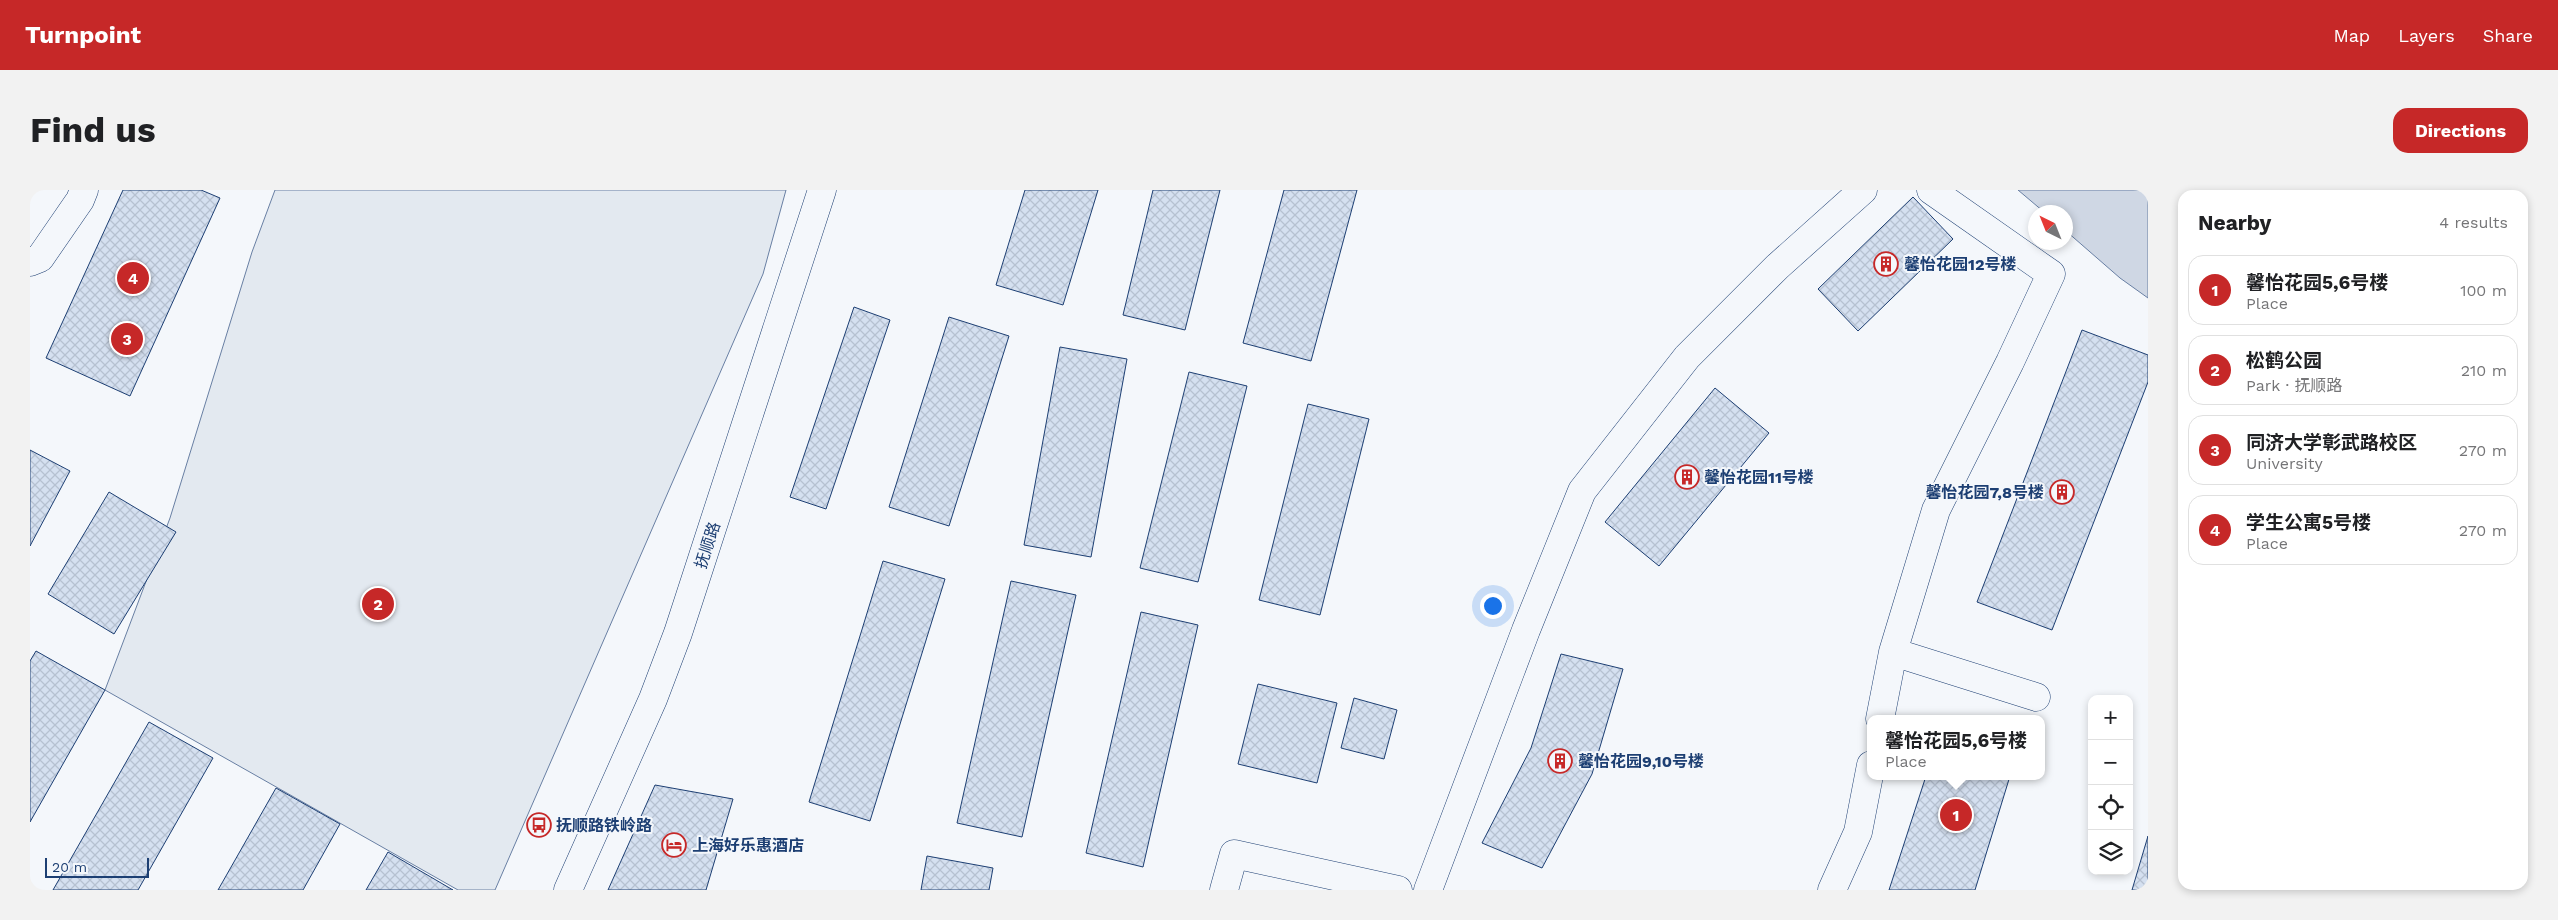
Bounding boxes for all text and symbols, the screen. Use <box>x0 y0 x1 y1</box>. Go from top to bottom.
text: Turnpoint <box>25 21 141 49</box>
text: Map <box>2333 25 2370 46</box>
text: Layers <box>2398 25 2455 46</box>
text: Share <box>2483 25 2533 46</box>
button: Directions <box>2393 108 2528 153</box>
text: Find us <box>30 109 156 151</box>
north arrow <box>2028 205 2073 250</box>
text: Nearby <box>2198 210 2271 235</box>
text: 4 results <box>2439 213 2508 232</box>
building icon: 馨怡花园12号楼 <box>1873 251 1899 277</box>
place label: 馨怡花园12号楼 <box>1904 255 2016 274</box>
pin: 4 <box>117 259 149 297</box>
text: 馨怡花园5,6号楼 <box>2246 271 2388 294</box>
text: 1 <box>2212 281 2218 300</box>
text: 100 m <box>2460 281 2507 300</box>
text: Place <box>2246 294 2288 313</box>
pin: 3 <box>111 320 143 358</box>
text: 松鹤公园 <box>2246 349 2322 372</box>
text: 2 <box>2210 361 2220 380</box>
text: 210 m <box>2461 361 2507 380</box>
text: Park · 抚顺路 <box>2246 376 2343 395</box>
text: 同济大学彰武路校区 <box>2246 431 2417 454</box>
text: 3 <box>2210 441 2220 460</box>
text: 270 m <box>2459 441 2507 460</box>
text: University <box>2246 454 2323 473</box>
building icon: 馨怡花园11号楼 <box>1674 464 1700 490</box>
place label: 馨怡花园11号楼 <box>1704 468 1814 487</box>
building icon: 馨怡花园7,8号楼 <box>2049 479 2075 505</box>
place label: 馨怡花园7,8号楼 <box>1926 483 2044 502</box>
text: 学生公寓5号楼 <box>2246 511 2371 534</box>
street label: 抚顺路 <box>691 519 724 571</box>
text: 4 <box>2210 521 2220 540</box>
text: 270 m <box>2459 521 2507 540</box>
text: Place <box>2246 534 2288 553</box>
pin: 2 <box>362 585 394 623</box>
your location <box>1480 593 1506 619</box>
map controls <box>2088 695 2133 875</box>
button: + <box>2088 695 2133 740</box>
popup <box>1867 715 2045 780</box>
text: 馨怡花园5,6号楼 <box>1885 729 2027 752</box>
button: − <box>2088 740 2133 785</box>
building icon: 馨怡花园9,10号楼 <box>1547 748 1573 774</box>
place label: 馨怡花园9,10号楼 <box>1578 752 1704 771</box>
text: Place <box>1885 752 1927 771</box>
button: locate <box>2088 785 2133 830</box>
pin: 1 <box>1940 796 1972 834</box>
bus stop icon: 抚顺路铁岭路 <box>526 812 552 838</box>
place label: 抚顺路铁岭路 <box>556 816 652 835</box>
button: layers <box>2088 830 2133 875</box>
hotel icon: 上海好乐惠酒店 <box>661 832 687 858</box>
place label: 上海好乐惠酒店 <box>692 836 804 855</box>
scale bar <box>45 855 149 878</box>
text: 20 m <box>52 859 87 875</box>

